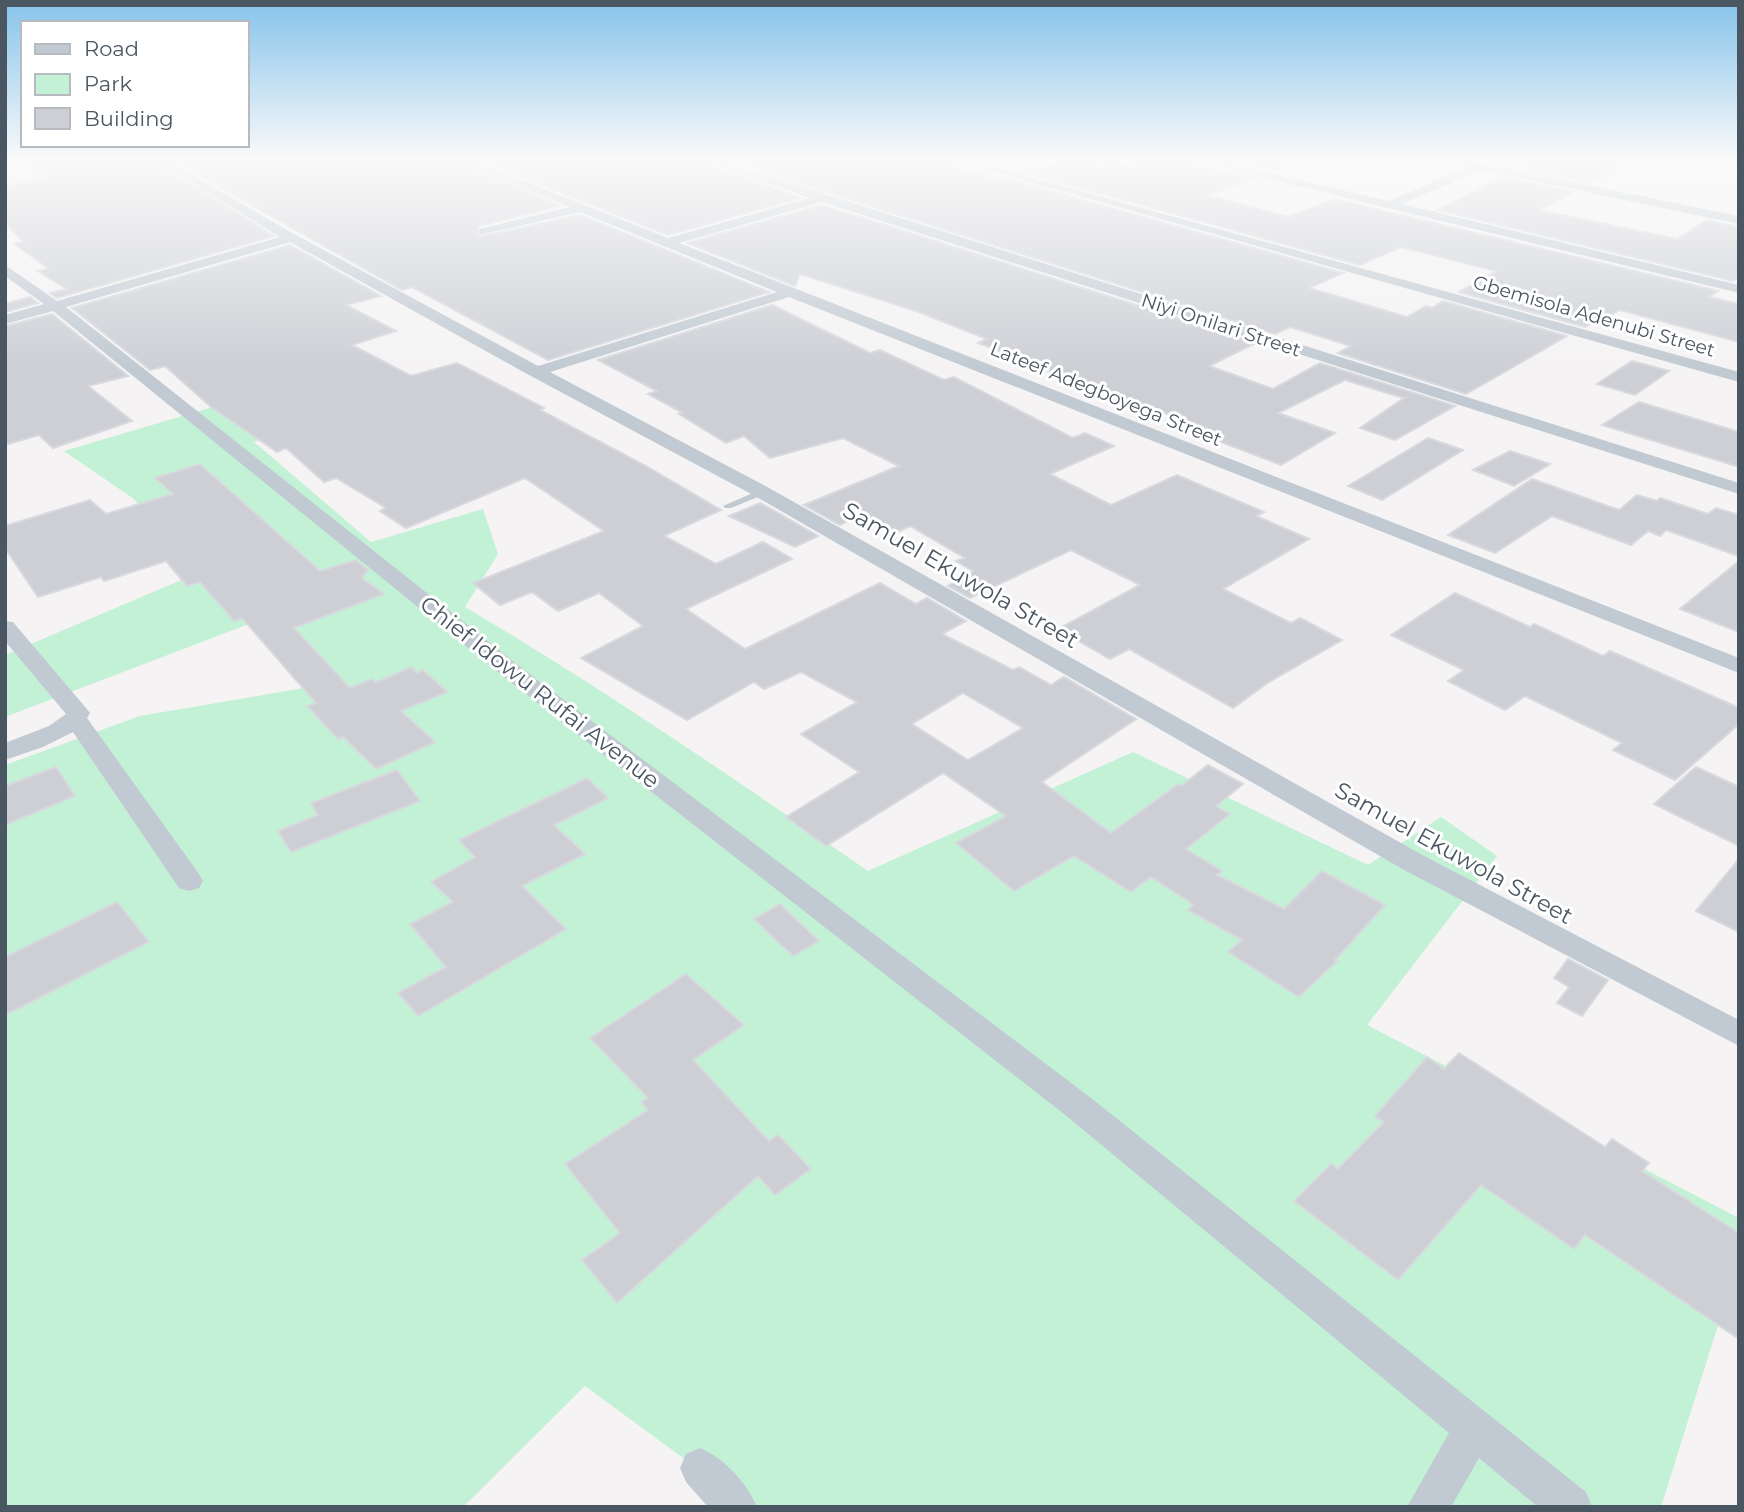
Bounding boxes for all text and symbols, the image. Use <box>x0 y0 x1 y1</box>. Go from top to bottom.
legend <box>21 21 248 147</box>
text: Road <box>84 36 139 61</box>
text: Park <box>84 71 132 96</box>
text: Building <box>84 106 174 131</box>
street label: Gbemisola Adenubi Street <box>1470 270 1718 362</box>
street label: Niyi Onilari Street <box>1138 288 1304 362</box>
street label: Lateef Adegboyega Street <box>987 337 1225 451</box>
street label: Samuel Ekuwola Street <box>838 496 1084 654</box>
street label: Chief Idowu Rufai Avenue <box>415 590 665 794</box>
street label: Samuel Ekuwola Street <box>1330 776 1578 930</box>

